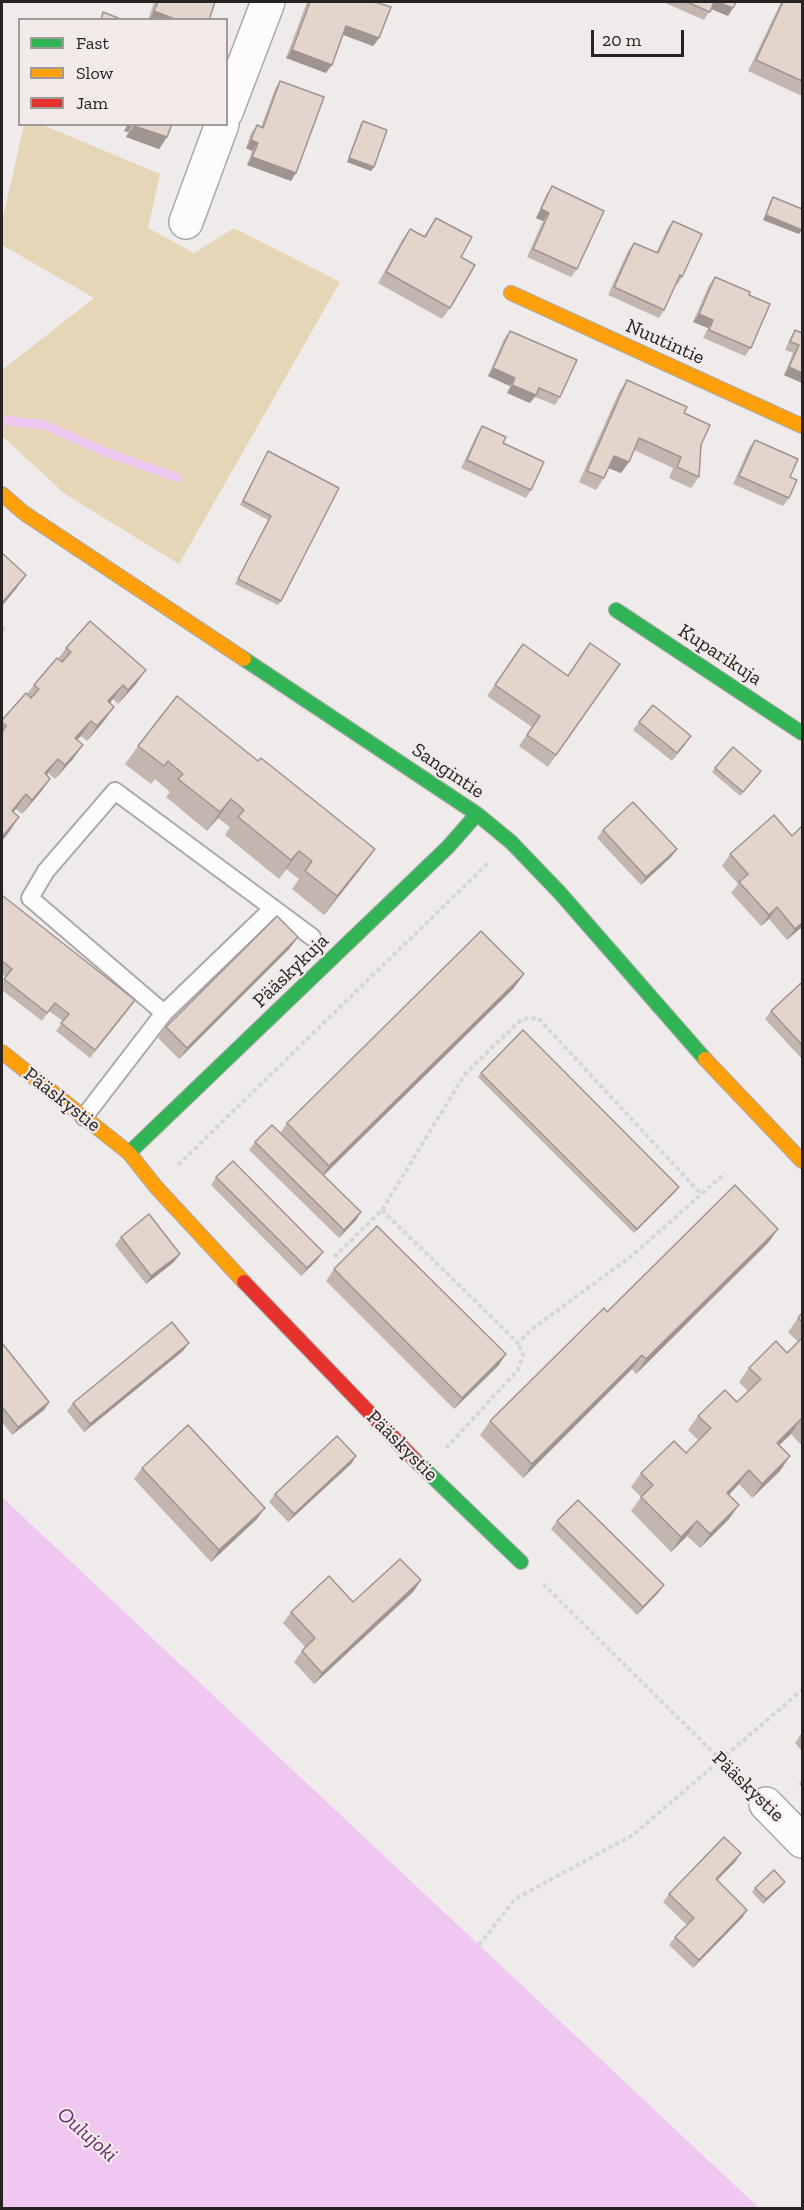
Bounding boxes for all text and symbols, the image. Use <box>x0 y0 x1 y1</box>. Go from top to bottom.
legend <box>18 18 228 126</box>
scale bar <box>594 18 687 56</box>
text: 20 m <box>602 29 641 51</box>
text: Fast <box>76 32 109 54</box>
text: Slow <box>76 62 113 84</box>
text: Jam <box>76 92 108 114</box>
street label: Nuutintie <box>622 314 708 370</box>
street label: Kuparikuja <box>674 619 766 691</box>
street label: Sangintie <box>407 738 489 804</box>
street label: Pääskykuja <box>248 929 334 1013</box>
street label: Pääskystie <box>19 1063 105 1137</box>
street label: Pääskystie <box>361 1405 443 1487</box>
street label: Pääskystie <box>707 1747 789 1827</box>
water label: Oulujoki <box>52 2102 122 2168</box>

